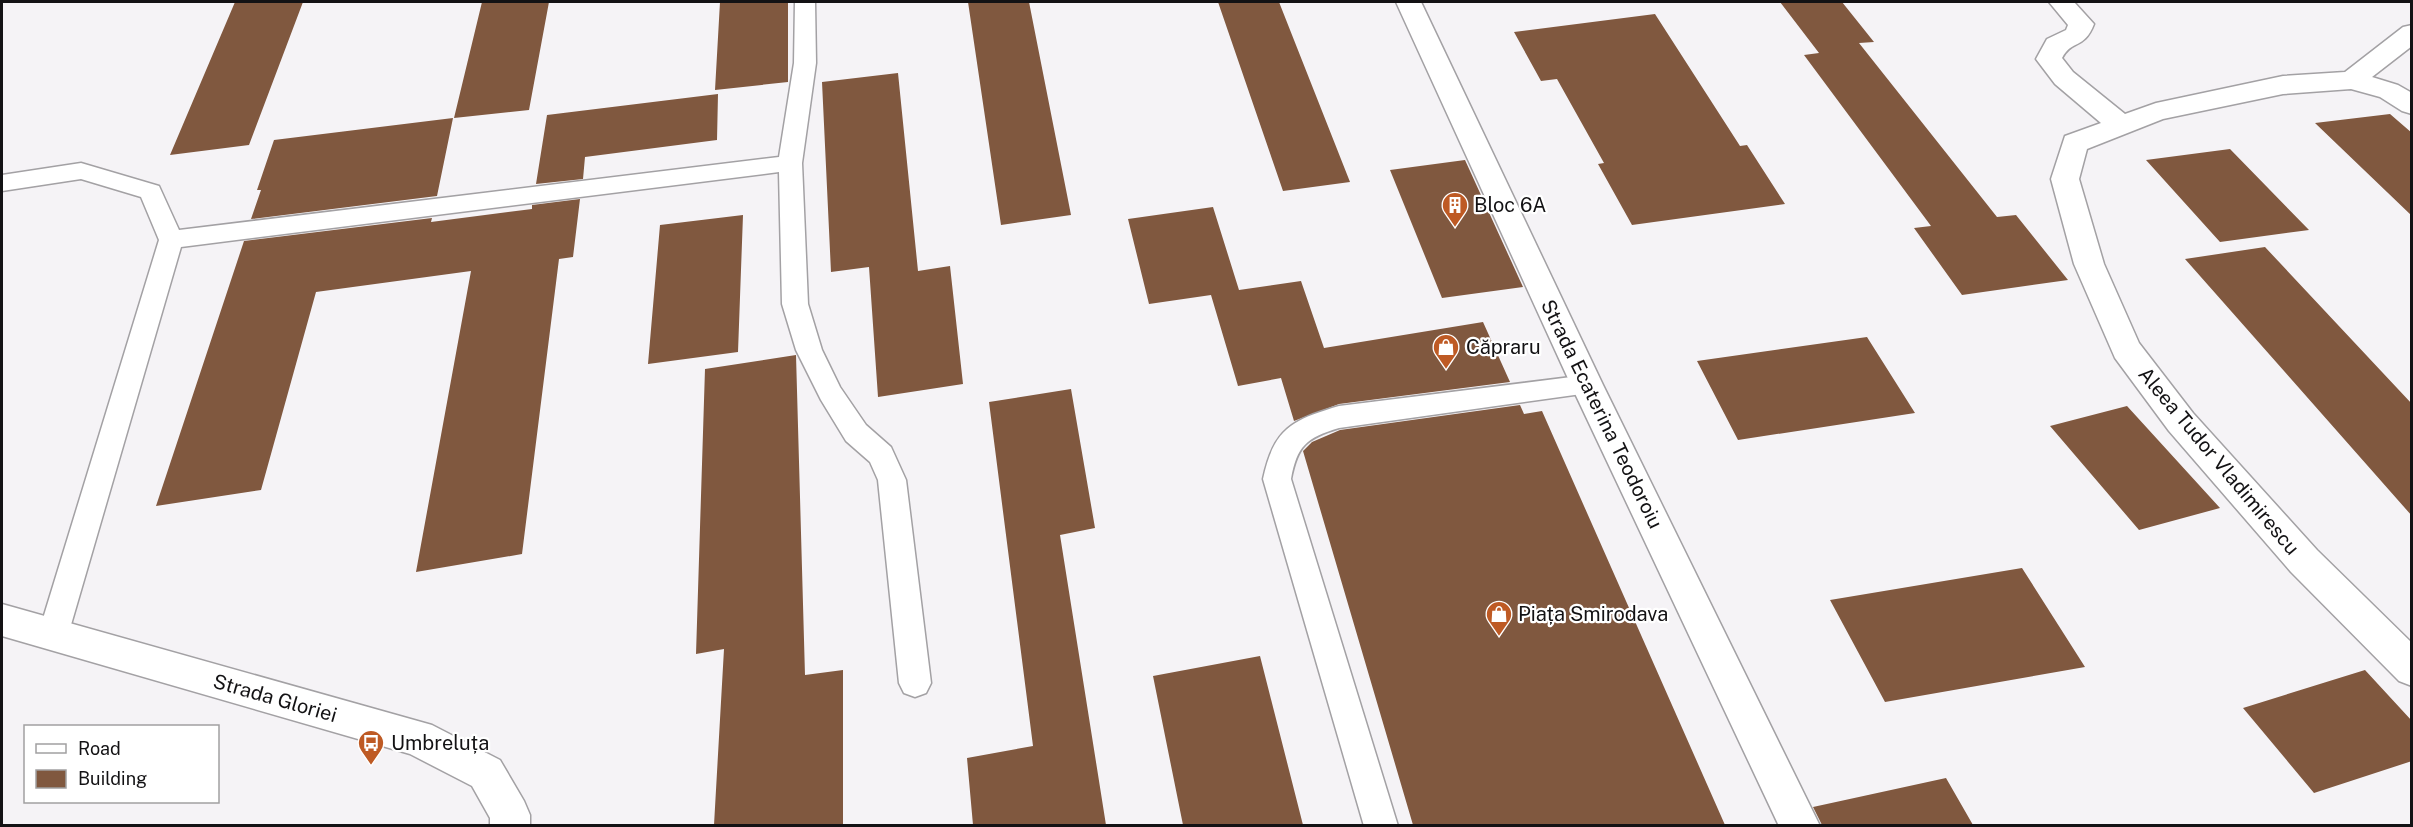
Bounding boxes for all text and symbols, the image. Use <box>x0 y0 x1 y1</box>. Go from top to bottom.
building icon: Bloc 6A <box>1440 190 1470 228</box>
place label: Bloc 6A <box>1474 193 1547 217</box>
street label: Strada Ecaterina Teodoroiu <box>1536 296 1668 532</box>
shop icon: Căpraru <box>1431 332 1461 370</box>
place label: Căpraru <box>1466 335 1541 359</box>
street label: Aleea Tudor Vladimirescu <box>2133 362 2305 560</box>
shop icon: Piața Smirodava <box>1484 599 1514 637</box>
place label: Piața Smirodava <box>1518 602 1668 626</box>
street label: Strada Gloriei <box>210 669 340 727</box>
legend <box>24 725 219 803</box>
bus stop icon: Umbreluța <box>356 728 386 766</box>
place label: Umbreluța <box>391 731 489 755</box>
text: Road <box>78 738 121 759</box>
text: Building <box>78 768 147 789</box>

